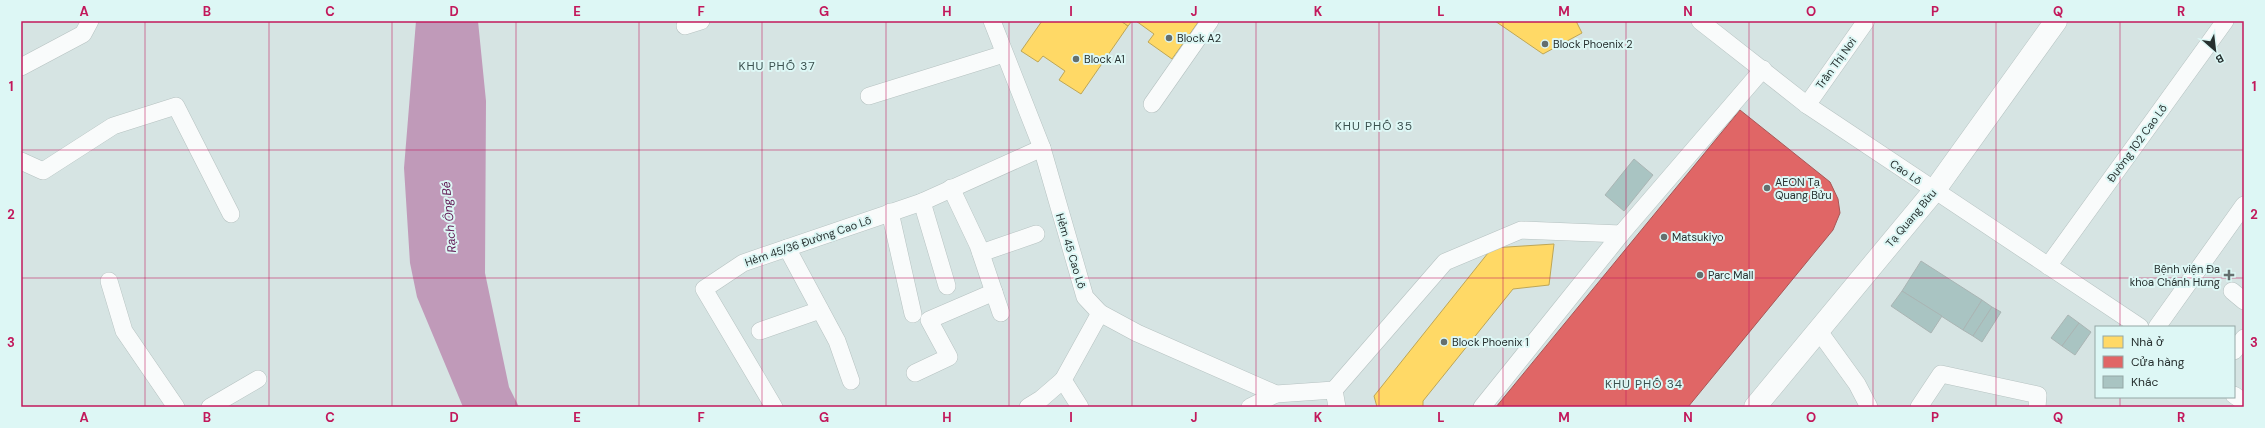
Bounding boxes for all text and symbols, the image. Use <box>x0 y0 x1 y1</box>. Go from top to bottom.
text: A <box>79 3 89 20</box>
text: B <box>203 3 211 20</box>
text: C <box>325 3 335 20</box>
text: D <box>449 3 459 20</box>
text: E <box>573 3 581 20</box>
text: F <box>697 3 705 20</box>
text: G <box>819 3 829 20</box>
text: H <box>942 3 952 20</box>
text: I <box>1069 3 1073 20</box>
text: J <box>1190 3 1198 20</box>
text: K <box>1314 3 1323 20</box>
text: L <box>1437 3 1445 20</box>
text: M <box>1558 3 1570 20</box>
text: N <box>1683 3 1693 20</box>
text: O <box>1806 3 1816 20</box>
text: P <box>1931 3 1939 20</box>
text: Q <box>2053 3 2063 20</box>
text: R <box>2177 3 2185 20</box>
north arrow <box>2195 30 2235 70</box>
place label: Block A2 <box>1177 31 1221 45</box>
marker: Block A2 <box>1164 33 1174 43</box>
street label: Trần Thị Nơi <box>1813 35 1859 91</box>
place label: Block Phoenix 2 <box>1553 37 1633 51</box>
marker: Block Phoenix 2 <box>1540 39 1550 49</box>
text: B <box>2213 51 2226 67</box>
place label: Block A1 <box>1084 52 1125 66</box>
marker: Block A1 <box>1071 54 1081 64</box>
district label: KHU PHỐ 37 <box>738 58 816 74</box>
text: 1 <box>9 78 13 95</box>
text: 1 <box>2252 78 2256 95</box>
street label: Đường 102 Cao Lỗ <box>2104 101 2170 185</box>
district label: KHU PHỐ 35 <box>1335 118 1413 134</box>
street label: Cao Lỗ <box>1887 156 1925 188</box>
place label: AEON Tạ Quang Bửu <box>1775 175 1831 202</box>
water label: Rạch Ông Bé <box>438 181 460 253</box>
marker: AEON Tạ Quang Bửu <box>1762 183 1772 193</box>
street label: Tạ Quang Bửu <box>1883 186 1939 250</box>
text: 2 <box>7 206 15 223</box>
text: 2 <box>2250 206 2258 223</box>
street label: Hẻm 45 Cao Lỗ <box>1053 212 1089 290</box>
street label: Hẻm 45/36 Đường Cao Lỗ <box>743 213 873 269</box>
place label: Matsukiyo <box>1672 230 1724 244</box>
marker: Matsukiyo <box>1659 232 1669 242</box>
place label: Bệnh viện Đa khoa Chánh Hưng <box>2130 262 2220 289</box>
place label: Parc Mall <box>1708 268 1753 282</box>
marker: Bệnh viện Đa khoa Chánh Hưng <box>2223 269 2235 281</box>
marker: Parc Mall <box>1695 270 1705 280</box>
legend <box>2095 326 2235 398</box>
text: 3 <box>7 334 15 351</box>
text: Nhà ở <box>2131 334 2164 350</box>
text: 3 <box>2250 334 2258 351</box>
place label: Block Phoenix 1 <box>1452 335 1529 349</box>
marker: Block Phoenix 1 <box>1439 337 1449 347</box>
text: Cửa hàng <box>2131 354 2185 370</box>
text: Khác <box>2131 374 2158 390</box>
district label: KHU PHỐ 34 <box>1605 376 1683 392</box>
text: A <box>79 409 89 426</box>
text: B <box>203 409 211 426</box>
text: C <box>325 409 335 426</box>
text: D <box>449 409 459 426</box>
text: E <box>573 409 581 426</box>
text: F <box>697 409 705 426</box>
text: G <box>819 409 829 426</box>
text: H <box>942 409 952 426</box>
text: I <box>1069 409 1073 426</box>
text: J <box>1190 409 1198 426</box>
text: K <box>1314 409 1323 426</box>
text: L <box>1437 409 1445 426</box>
text: M <box>1558 409 1570 426</box>
text: N <box>1683 409 1693 426</box>
text: O <box>1806 409 1816 426</box>
text: P <box>1931 409 1939 426</box>
text: Q <box>2053 409 2063 426</box>
text: R <box>2177 409 2185 426</box>

